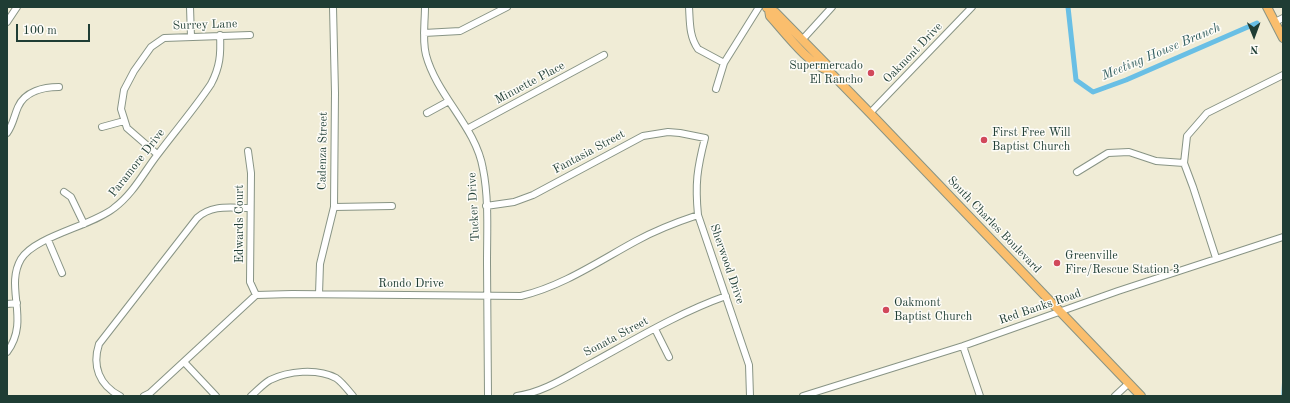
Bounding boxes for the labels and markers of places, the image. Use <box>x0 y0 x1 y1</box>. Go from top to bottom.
place label: Supermercado El Rancho <box>789 59 863 87</box>
marker: Supermercado El Rancho <box>866 68 876 78</box>
place label: First Free Will Baptist Church <box>992 126 1070 154</box>
marker: First Free Will Baptist Church <box>979 135 989 145</box>
place label: Greenville Fire/Rescue Station 3 <box>1065 249 1180 277</box>
marker: Greenville Fire/Rescue Station 3 <box>1052 258 1062 268</box>
place label: Oakmont Baptist Church <box>894 296 972 324</box>
marker: Oakmont Baptist Church <box>881 305 891 315</box>

